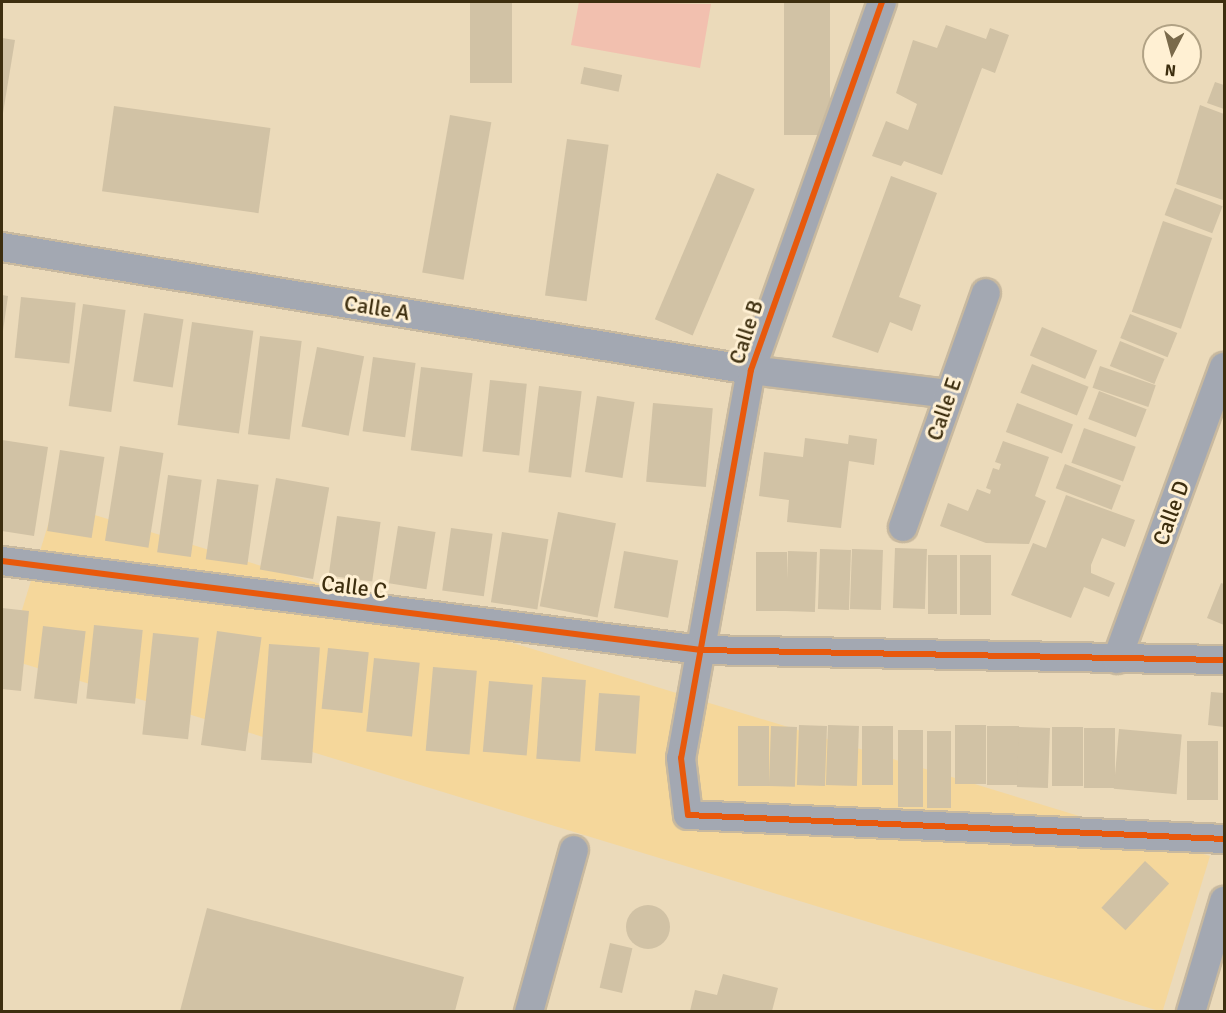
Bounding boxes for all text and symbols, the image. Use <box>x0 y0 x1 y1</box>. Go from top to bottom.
north arrow <box>1142 24 1202 84</box>
text: N <box>1164 59 1177 80</box>
street label: Calle A <box>342 290 412 326</box>
street label: Calle B <box>723 297 769 367</box>
street label: Calle E <box>921 374 967 444</box>
street label: Calle D <box>1147 477 1195 549</box>
street label: Calle C <box>320 570 388 604</box>

